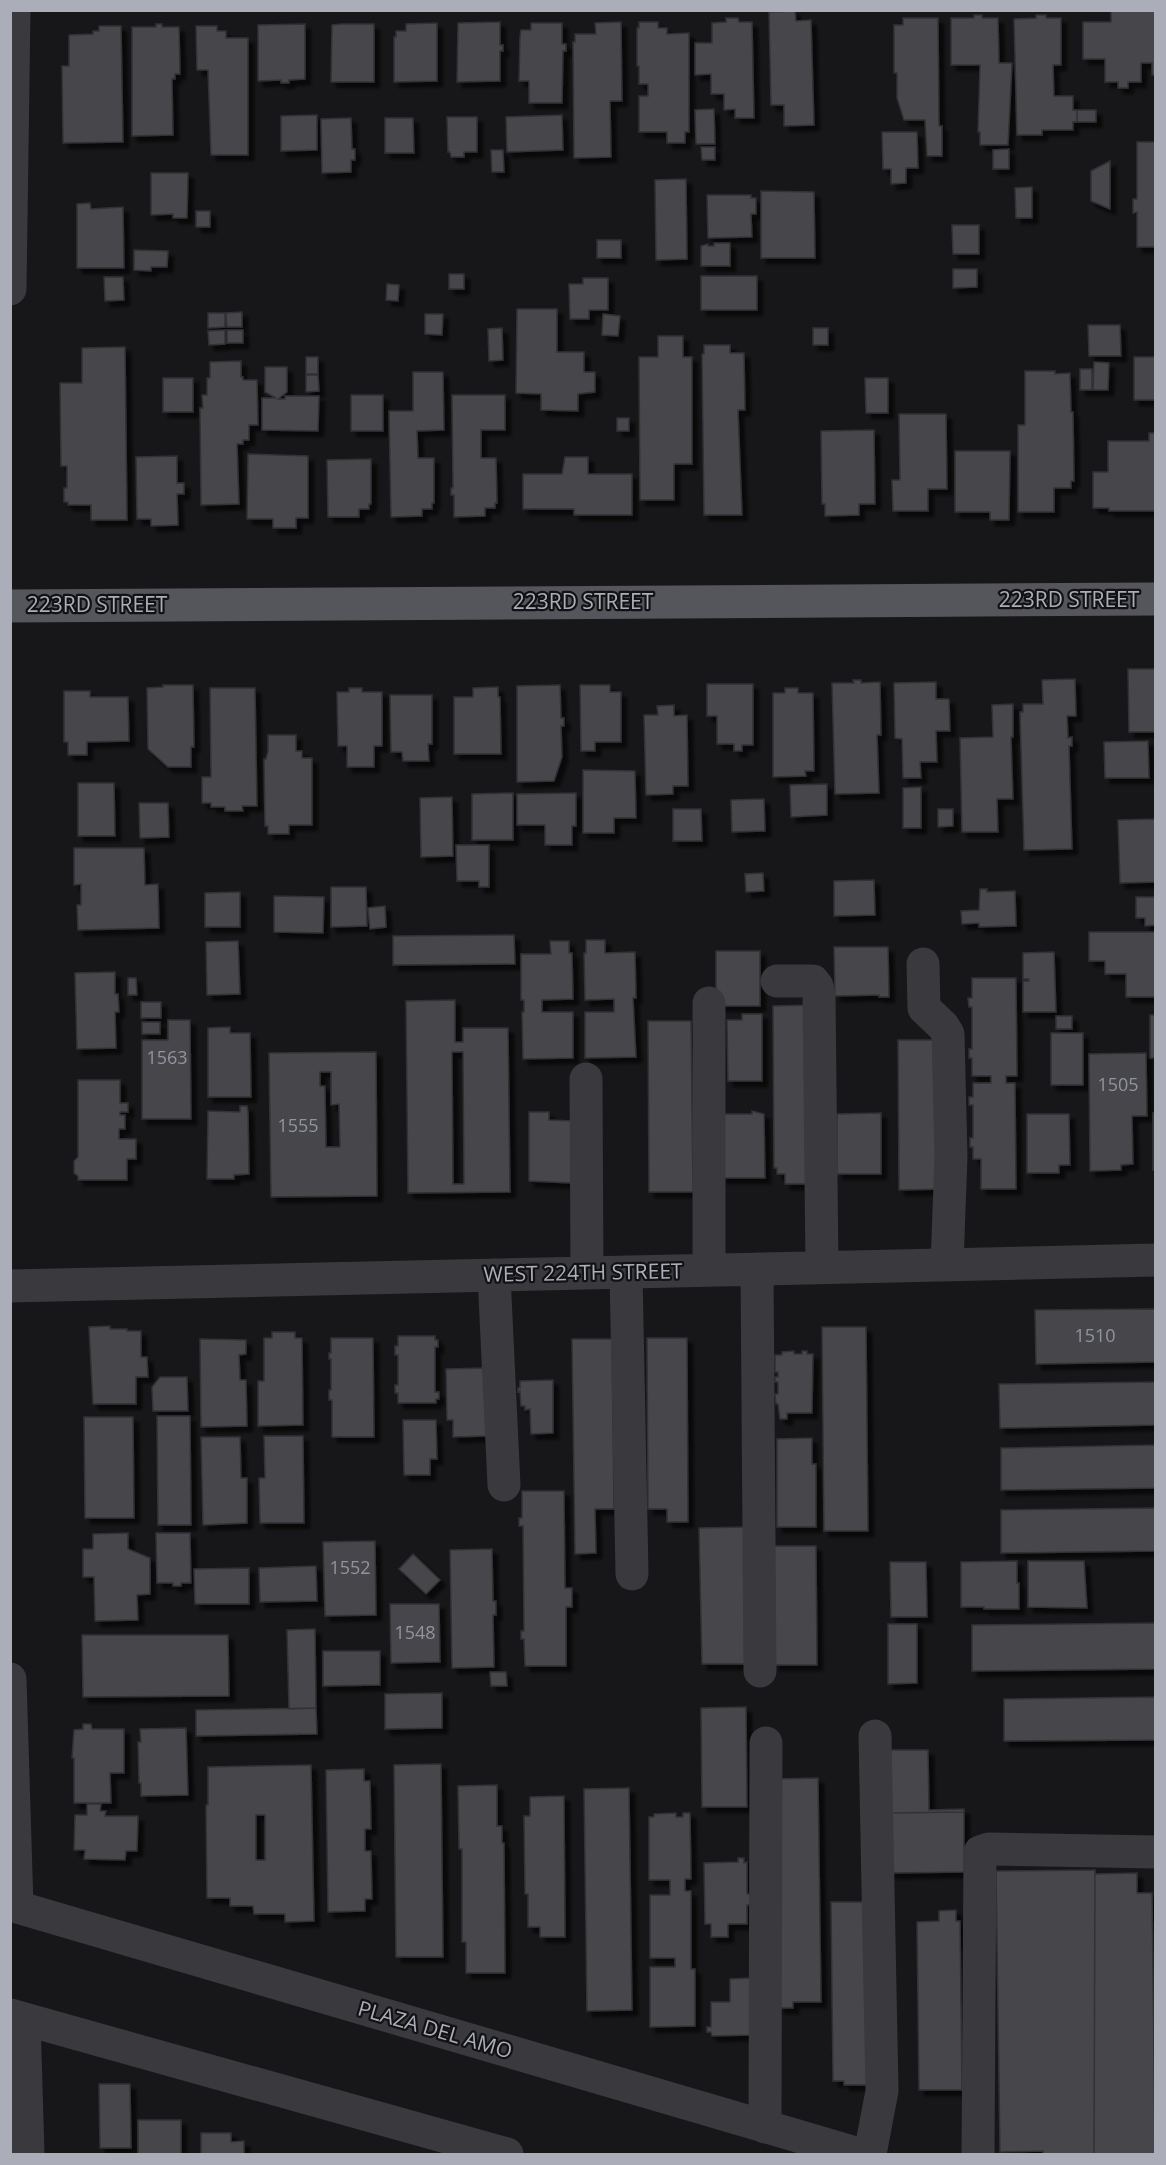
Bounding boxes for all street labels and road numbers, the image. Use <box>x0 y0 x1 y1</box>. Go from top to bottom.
street label: 223RD STREET <box>999 585 1140 613</box>
street label: 223RD STREET <box>513 587 654 615</box>
street label: 223RD STREET <box>27 590 168 618</box>
street label: WEST 224TH STREET <box>483 1256 683 1288</box>
street label: PLAZA DEL AMO <box>355 1994 516 2064</box>

